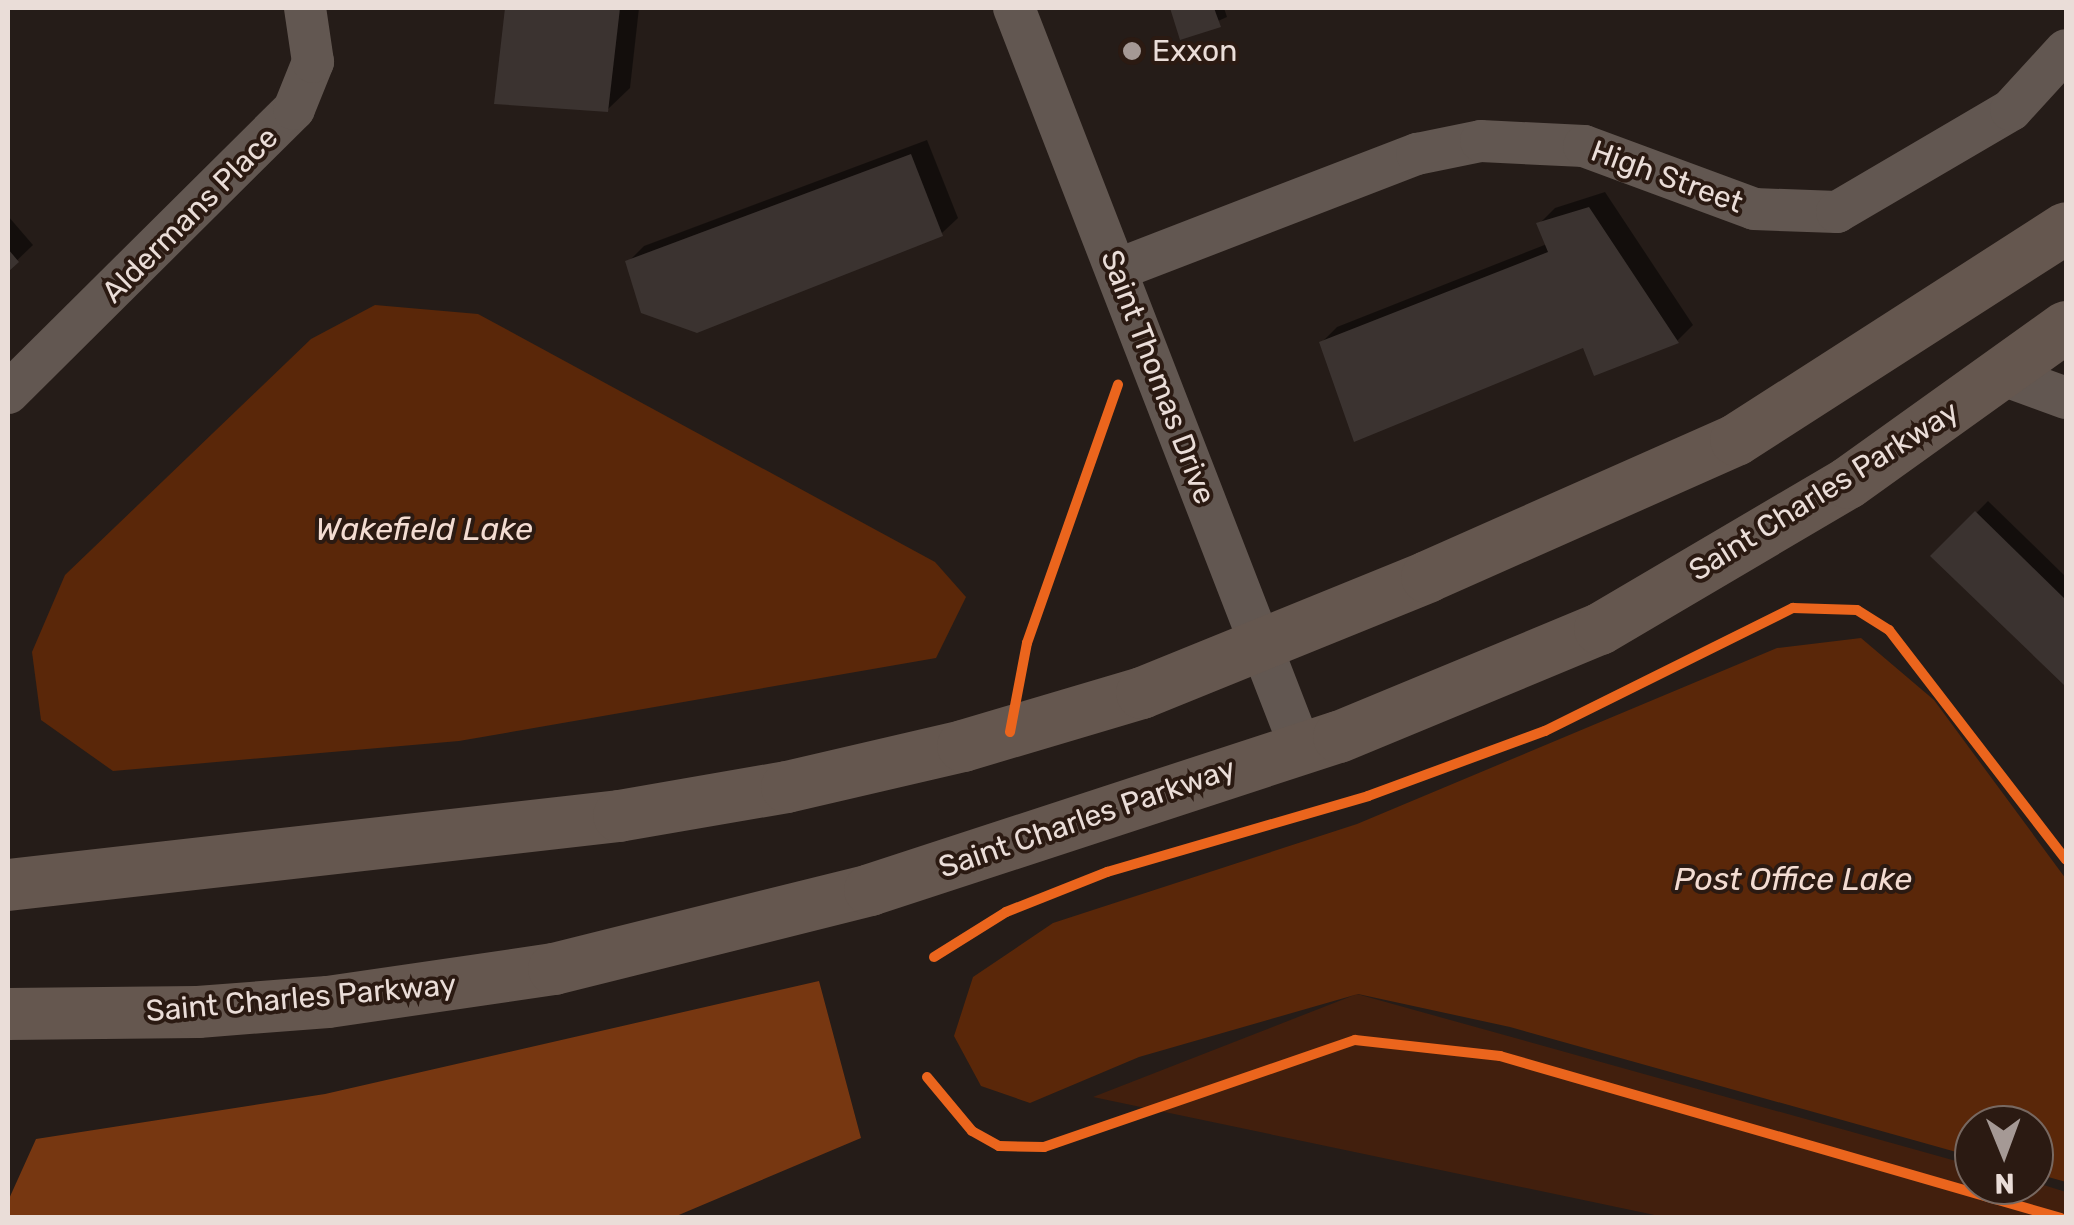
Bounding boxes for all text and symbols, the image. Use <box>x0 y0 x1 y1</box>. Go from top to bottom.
place label: Exxon <box>1152 33 1237 69</box>
marker: Exxon <box>1121 40 1143 62</box>
street label: Aldermans Place <box>95 120 285 310</box>
street label: High Street <box>1586 133 1748 221</box>
street label: Saint Thomas Drive <box>1093 245 1223 509</box>
street label: Saint Charles Parkway <box>1682 393 1966 589</box>
water label: Wakefield Lake <box>315 510 533 548</box>
street label: Saint Charles Parkway <box>934 750 1240 886</box>
water label: Post Office Lake <box>1674 860 1912 898</box>
street label: Saint Charles Parkway <box>144 967 458 1029</box>
north arrow <box>1954 1105 2054 1205</box>
text: N <box>1994 1167 2015 1200</box>

